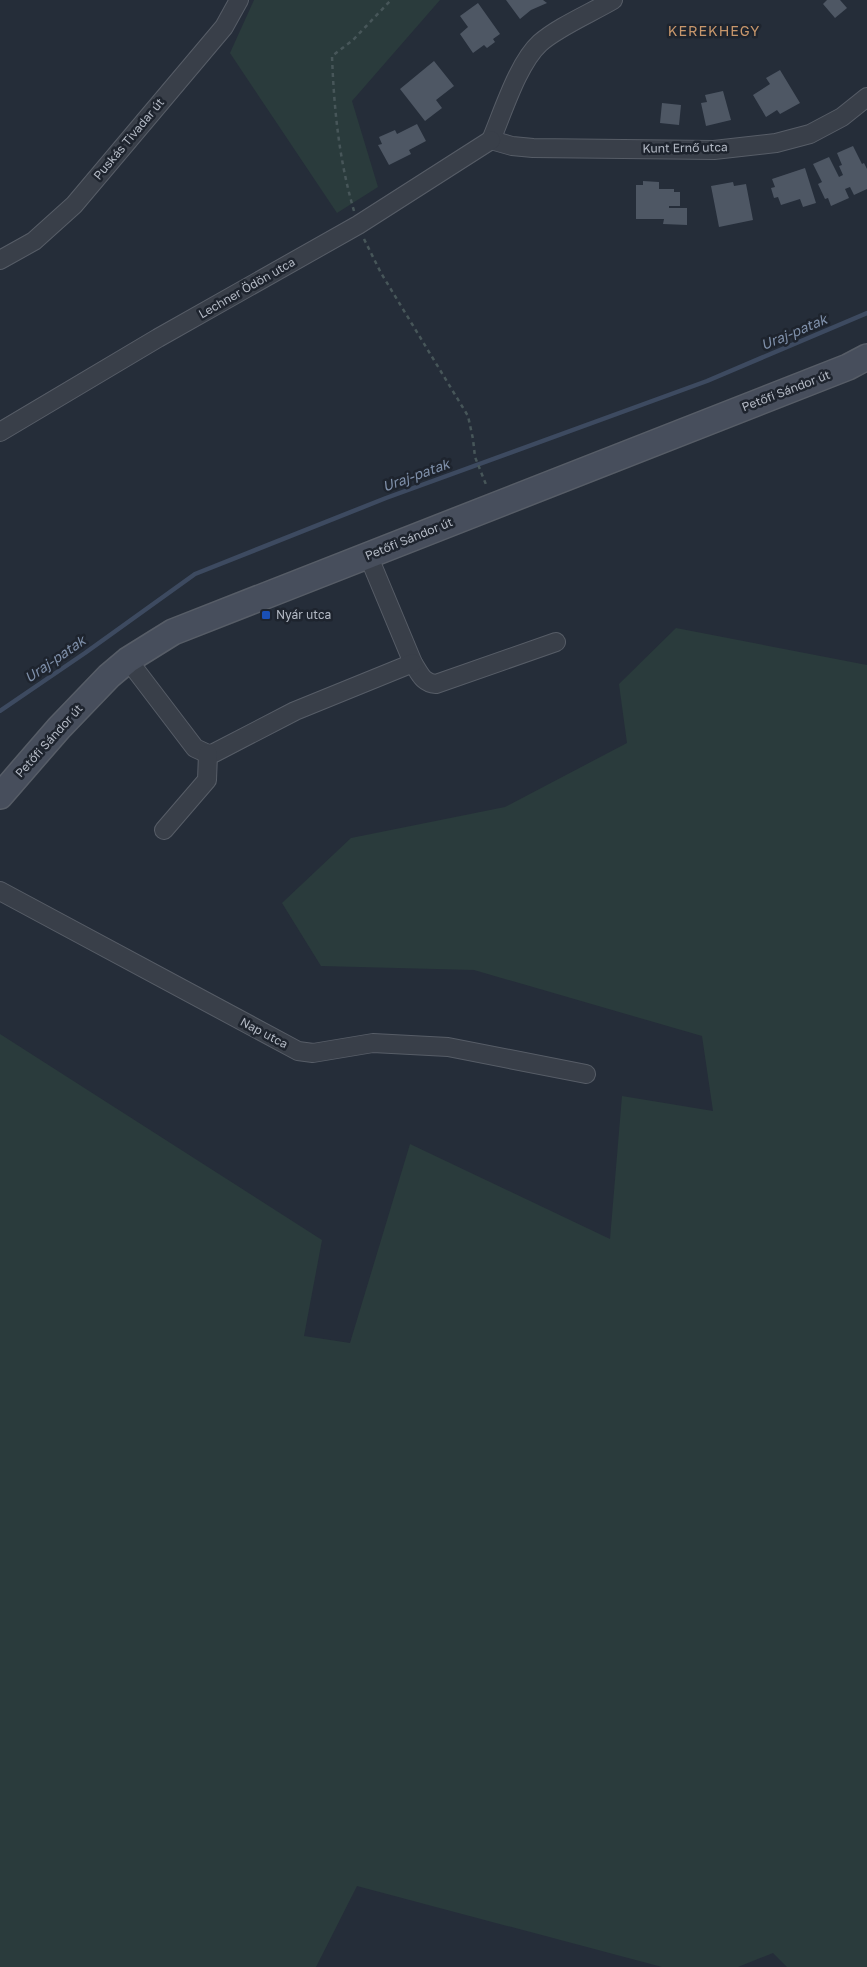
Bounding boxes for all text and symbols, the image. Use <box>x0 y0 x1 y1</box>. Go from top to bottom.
district label: KEREKHEGY <box>668 22 760 39</box>
street label: Puskás Tivadar út <box>90 95 167 183</box>
street label: Kunt Ernő utca <box>642 139 728 156</box>
street label: Lechner Ödön utca <box>196 254 298 321</box>
water label: Uraj-patak <box>758 309 831 353</box>
street label: Petőfi Sándor út <box>740 367 832 414</box>
water label: Uraj-patak <box>380 454 454 495</box>
street label: Petőfi Sándor út <box>363 514 455 563</box>
place label: Nyár utca <box>276 607 331 622</box>
marker: Nyár utca <box>260 609 272 621</box>
water label: Uraj-patak <box>21 630 90 686</box>
street label: Petőfi Sándor út <box>12 701 86 780</box>
street label: Nap utca <box>238 1014 291 1051</box>

